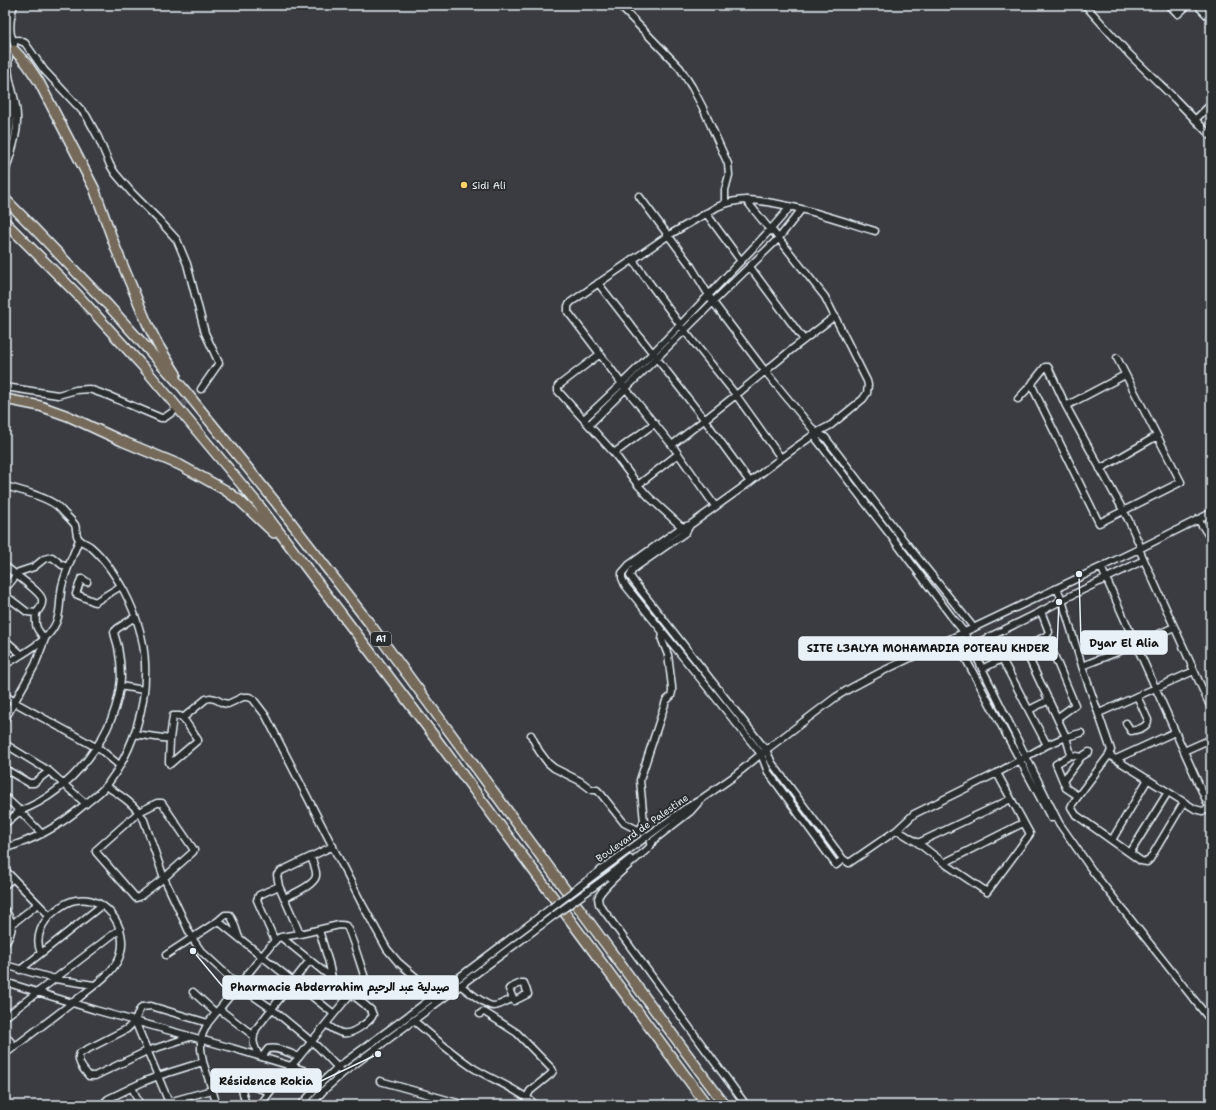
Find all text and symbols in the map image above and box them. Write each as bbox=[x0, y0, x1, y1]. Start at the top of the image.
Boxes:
place label: Sidi Ali bbox=[472, 179, 506, 192]
marker: Sidi Ali bbox=[459, 180, 469, 190]
callout: Dyar El Alia bbox=[1081, 631, 1167, 654]
road number: A1 bbox=[371, 632, 391, 646]
text: Dyar El Alia bbox=[1089, 636, 1159, 651]
callout: SITE L3ALYA MOHAMADIA POTEAU KHDER bbox=[799, 637, 1057, 660]
text: SITE L3ALYA MOHAMADIA POTEAU KHDER bbox=[807, 641, 1049, 656]
street label: Boulevard de Palestine bbox=[593, 791, 691, 865]
callout: Pharmacie Abderrahim صيدلية عبد الرحيم bbox=[223, 976, 458, 999]
text: Pharmacie Abderrahim صيدلية عبد الرحيم bbox=[230, 980, 450, 996]
callout: Résidence Rokia bbox=[211, 1069, 321, 1092]
text: Résidence Rokia bbox=[219, 1074, 313, 1089]

